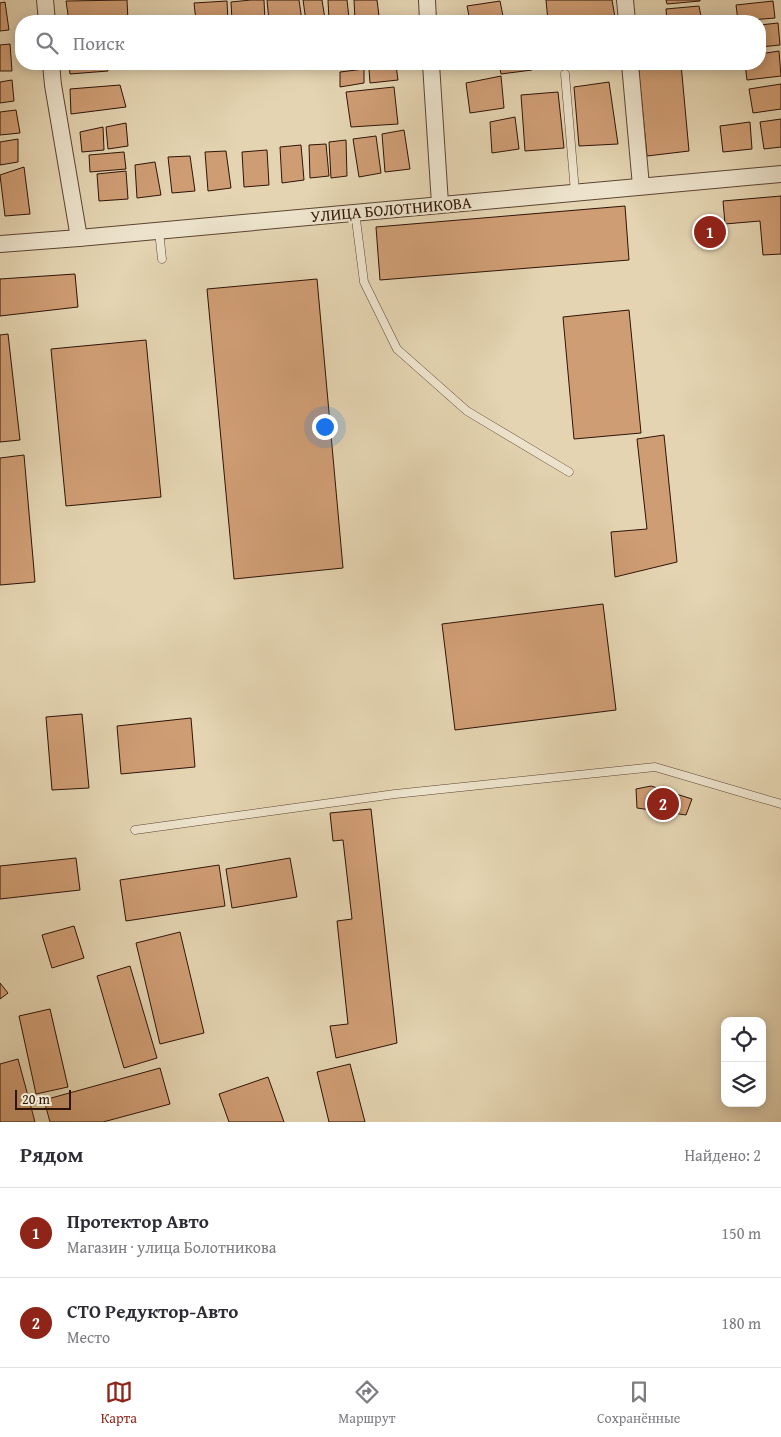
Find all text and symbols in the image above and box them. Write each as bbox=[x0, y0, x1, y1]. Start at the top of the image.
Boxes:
search box bbox=[15, 15, 766, 70]
icon: search bbox=[33, 29, 61, 57]
text: Поиск bbox=[73, 29, 125, 57]
street label: УЛИЦА БОЛОТНИКОВА bbox=[309, 190, 473, 228]
pin: 1 bbox=[694, 213, 726, 251]
your location bbox=[312, 414, 338, 440]
pin: 2 bbox=[647, 785, 679, 823]
map controls bbox=[721, 1017, 766, 1107]
button: locate bbox=[721, 1017, 766, 1062]
button: layers bbox=[721, 1062, 766, 1107]
scale bar bbox=[15, 1087, 71, 1110]
text: 20 m bbox=[22, 1089, 50, 1109]
text: Рядом bbox=[20, 1139, 83, 1170]
text: Найдено: 2 bbox=[684, 1143, 761, 1167]
text: Протектор Авто bbox=[67, 1207, 209, 1235]
text: 1 bbox=[32, 1221, 40, 1245]
text: 150 m bbox=[721, 1221, 761, 1245]
text: Магазин · улица Болотникова bbox=[67, 1235, 276, 1259]
text: СТО Редуктор-Авто bbox=[67, 1297, 238, 1325]
text: 2 bbox=[32, 1311, 40, 1335]
text: 180 m bbox=[721, 1311, 761, 1335]
text: Место bbox=[67, 1325, 110, 1349]
tab: Карта bbox=[101, 1378, 137, 1428]
tab: Маршрут bbox=[338, 1378, 396, 1428]
tab: Сохранённые bbox=[597, 1378, 680, 1428]

